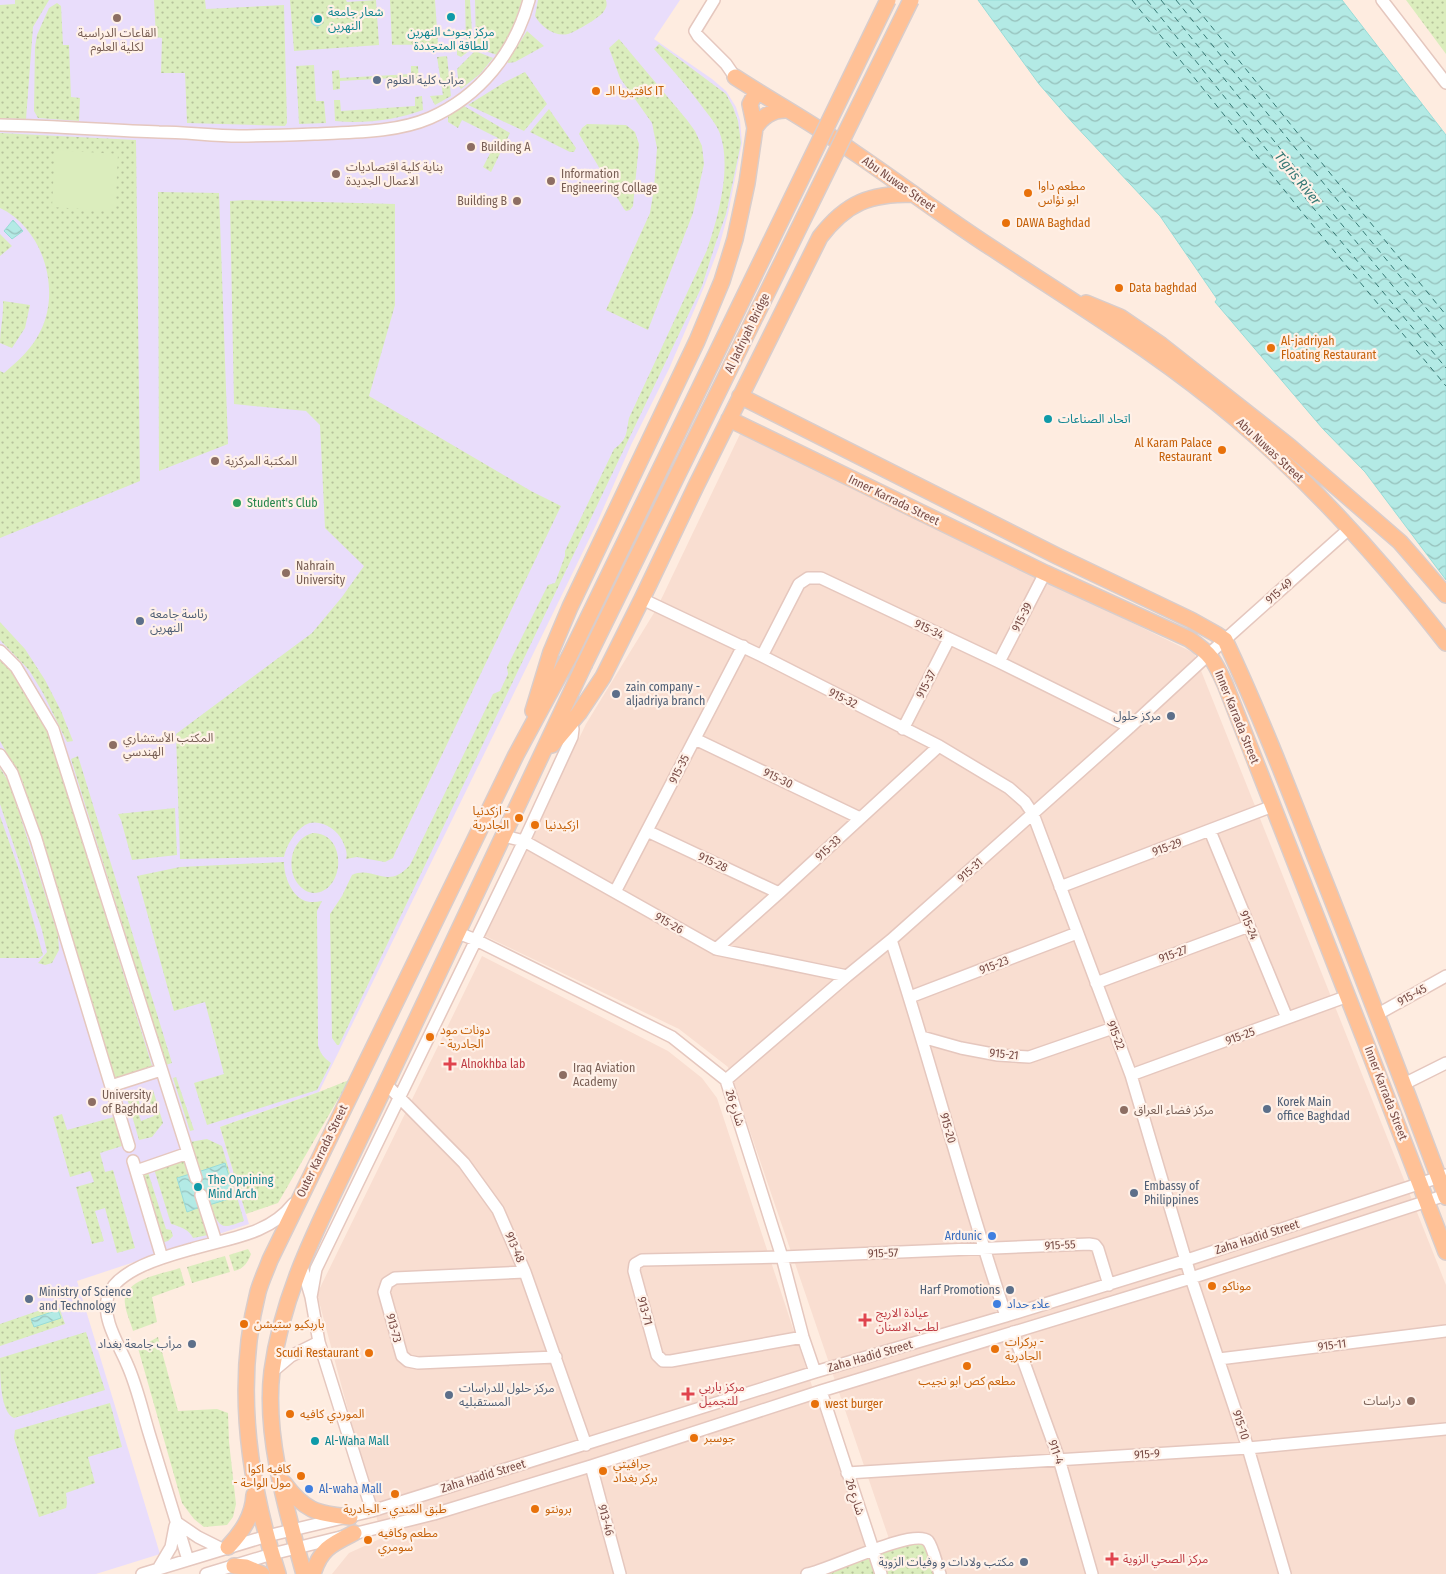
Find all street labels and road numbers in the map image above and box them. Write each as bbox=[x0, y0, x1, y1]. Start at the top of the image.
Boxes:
street label: Abu Nuwas Street bbox=[860, 154, 938, 215]
street label: Al Jadriyah Bridge bbox=[722, 291, 772, 375]
street label: Abu Nuwas Street bbox=[1234, 415, 1306, 485]
street label: Inner Karrada Street bbox=[846, 472, 942, 528]
street label: 915-49 bbox=[1263, 575, 1296, 607]
street label: 915-39 bbox=[1009, 600, 1035, 634]
street label: 915-34 bbox=[912, 616, 946, 642]
street label: 915-37 bbox=[913, 667, 939, 700]
street label: Inner Karrada Street bbox=[1212, 668, 1262, 766]
street label: 915-32 bbox=[826, 685, 860, 711]
street label: 915-35 bbox=[666, 752, 692, 786]
street label: 915-30 bbox=[761, 765, 795, 791]
street label: 915-33 bbox=[812, 833, 844, 863]
street label: 915-29 bbox=[1150, 835, 1184, 859]
street label: 915-28 bbox=[696, 849, 730, 875]
street label: 915-31 bbox=[954, 855, 986, 885]
street label: 915-24 bbox=[1237, 908, 1261, 942]
street label: 915-26 bbox=[652, 909, 686, 937]
street label: 915-27 bbox=[1157, 942, 1189, 966]
street label: 915-23 bbox=[977, 953, 1011, 977]
street label: 915-45 bbox=[1395, 981, 1430, 1009]
street label: 915-22 bbox=[1104, 1018, 1128, 1052]
street label: 915-25 bbox=[1223, 1024, 1257, 1048]
street label: Inner Karrada Street bbox=[1362, 1044, 1410, 1142]
street label: 915-21 bbox=[989, 1046, 1019, 1062]
street label: شارع 26 bbox=[721, 1088, 747, 1129]
street label: Outer Karrada Street bbox=[294, 1102, 350, 1200]
street label: 915-20 bbox=[937, 1111, 959, 1145]
street label: Zaha Hadid Street bbox=[1213, 1217, 1301, 1257]
street label: 913-48 bbox=[502, 1230, 528, 1264]
street label: 915-55 bbox=[1044, 1237, 1076, 1253]
street label: 915-57 bbox=[868, 1245, 898, 1261]
street label: 913-71 bbox=[635, 1295, 655, 1327]
street label: 913-73 bbox=[383, 1312, 405, 1344]
street label: 915-11 bbox=[1317, 1336, 1347, 1354]
street label: Zaha Hadid Street bbox=[826, 1337, 914, 1375]
street label: 915-10 bbox=[1230, 1408, 1252, 1442]
street label: 911-4 bbox=[1045, 1438, 1067, 1466]
street label: 915-9 bbox=[1134, 1446, 1160, 1462]
street label: Zaha Hadid Street bbox=[439, 1456, 527, 1496]
street label: شارع 26 bbox=[841, 1477, 867, 1518]
street label: 913-46 bbox=[595, 1503, 617, 1537]

